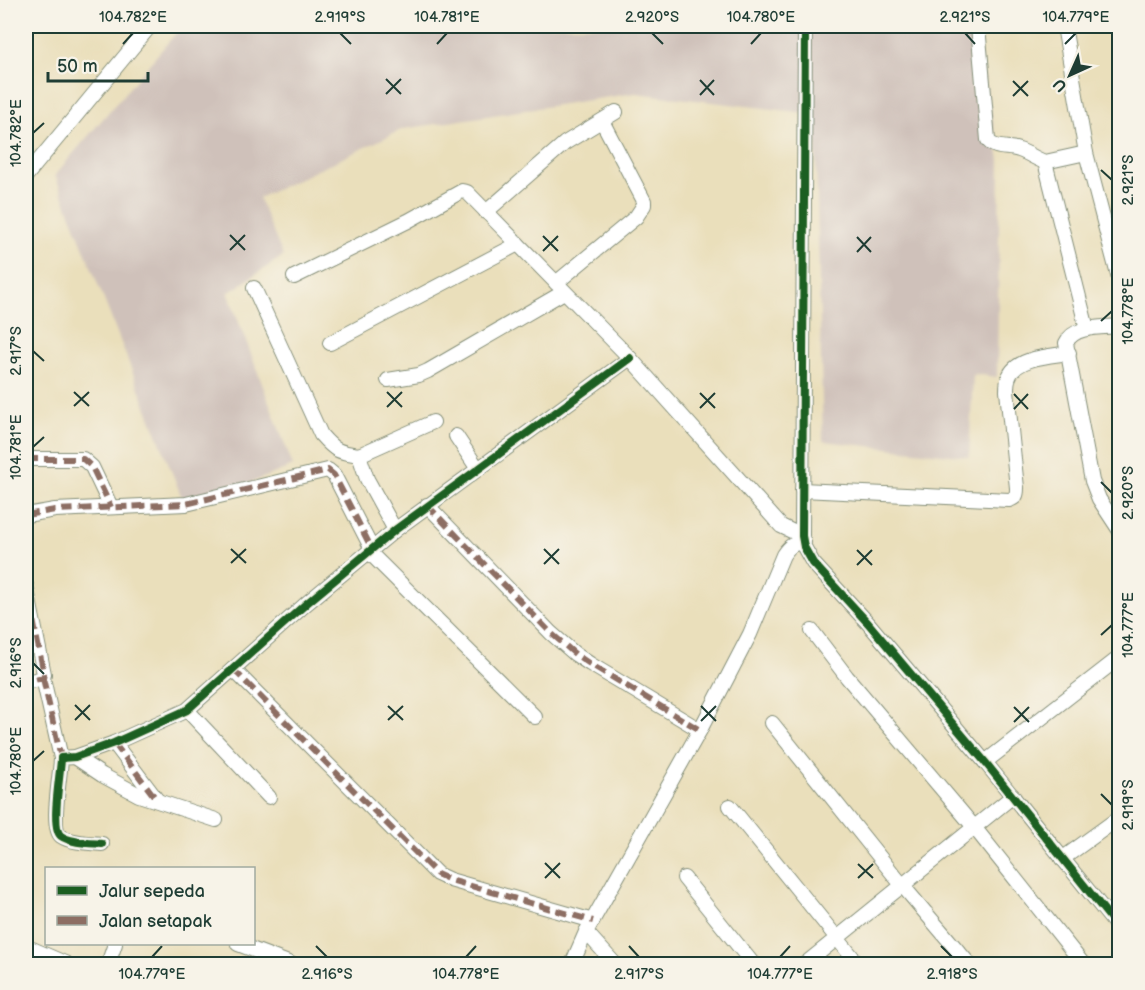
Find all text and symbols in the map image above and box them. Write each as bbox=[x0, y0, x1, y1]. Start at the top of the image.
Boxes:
text: 104.782°E bbox=[99, 8, 167, 27]
text: 2.919°S bbox=[315, 8, 365, 27]
text: 104.781°E bbox=[414, 8, 480, 27]
text: 2.920°S bbox=[625, 8, 679, 27]
text: 104.780°E bbox=[727, 8, 795, 27]
text: 2.921°S bbox=[940, 8, 990, 27]
text: 104.779°E bbox=[1043, 8, 1110, 27]
scale bar bbox=[48, 45, 148, 83]
north arrow bbox=[1040, 45, 1100, 105]
text: 50 m bbox=[57, 56, 98, 77]
text: U bbox=[1050, 74, 1071, 95]
text: 104.782°E bbox=[7, 99, 26, 167]
text: 2.921°S bbox=[1119, 155, 1138, 205]
text: 104.778°E bbox=[1119, 277, 1138, 344]
text: 2.917°S bbox=[7, 326, 26, 376]
text: 104.781°E bbox=[7, 414, 26, 480]
text: 2.920°S bbox=[1119, 466, 1138, 520]
text: 104.777°E bbox=[1119, 592, 1138, 658]
text: 2.916°S bbox=[7, 637, 26, 689]
text: 104.780°E bbox=[7, 727, 26, 795]
text: 2.919°S bbox=[1119, 780, 1138, 830]
legend bbox=[45, 867, 255, 945]
text: Jalur sepeda bbox=[99, 881, 205, 902]
text: Jalan setapak bbox=[99, 911, 212, 932]
text: 104.779°E bbox=[119, 965, 186, 984]
text: 2.916°S bbox=[301, 965, 353, 984]
text: 104.778°E bbox=[433, 965, 500, 984]
text: 2.917°S bbox=[614, 965, 664, 984]
text: 104.777°E bbox=[747, 965, 813, 984]
text: 2.918°S bbox=[927, 965, 978, 984]

